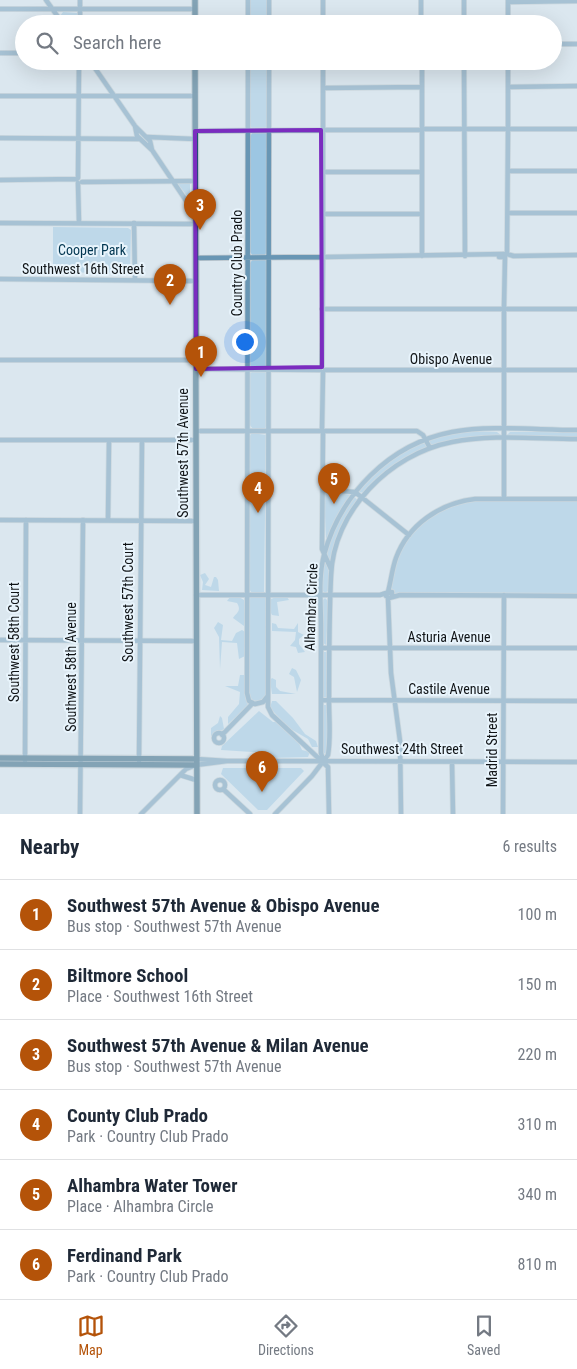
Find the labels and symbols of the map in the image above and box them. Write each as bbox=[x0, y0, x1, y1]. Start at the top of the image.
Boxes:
pin: 3 bbox=[184, 189, 216, 230]
street label: Country Club Prado bbox=[229, 210, 245, 316]
park label: Cooper Park bbox=[58, 242, 127, 258]
street label: Southwest 16th Street bbox=[22, 261, 144, 277]
pin: 2 bbox=[154, 264, 186, 305]
your location bbox=[232, 329, 258, 355]
pin: 1 bbox=[185, 336, 217, 377]
street label: Obispo Avenue bbox=[410, 351, 493, 367]
street label: Southwest 57th Avenue bbox=[175, 388, 191, 518]
pin: 5 bbox=[318, 463, 350, 504]
pin: 4 bbox=[242, 472, 274, 513]
street label: Southwest 57th Court bbox=[120, 542, 136, 662]
street label: Alhambra Circle bbox=[301, 562, 321, 651]
street label: Southwest 58th Court bbox=[6, 582, 22, 702]
street label: Southwest 58th Avenue bbox=[63, 602, 79, 732]
street label: Asturia Avenue bbox=[407, 629, 491, 645]
street label: Castile Avenue bbox=[408, 681, 490, 697]
street label: Madrid Street bbox=[484, 713, 500, 787]
street label: Southwest 24th Street bbox=[341, 741, 463, 757]
pin: 6 bbox=[246, 751, 278, 792]

